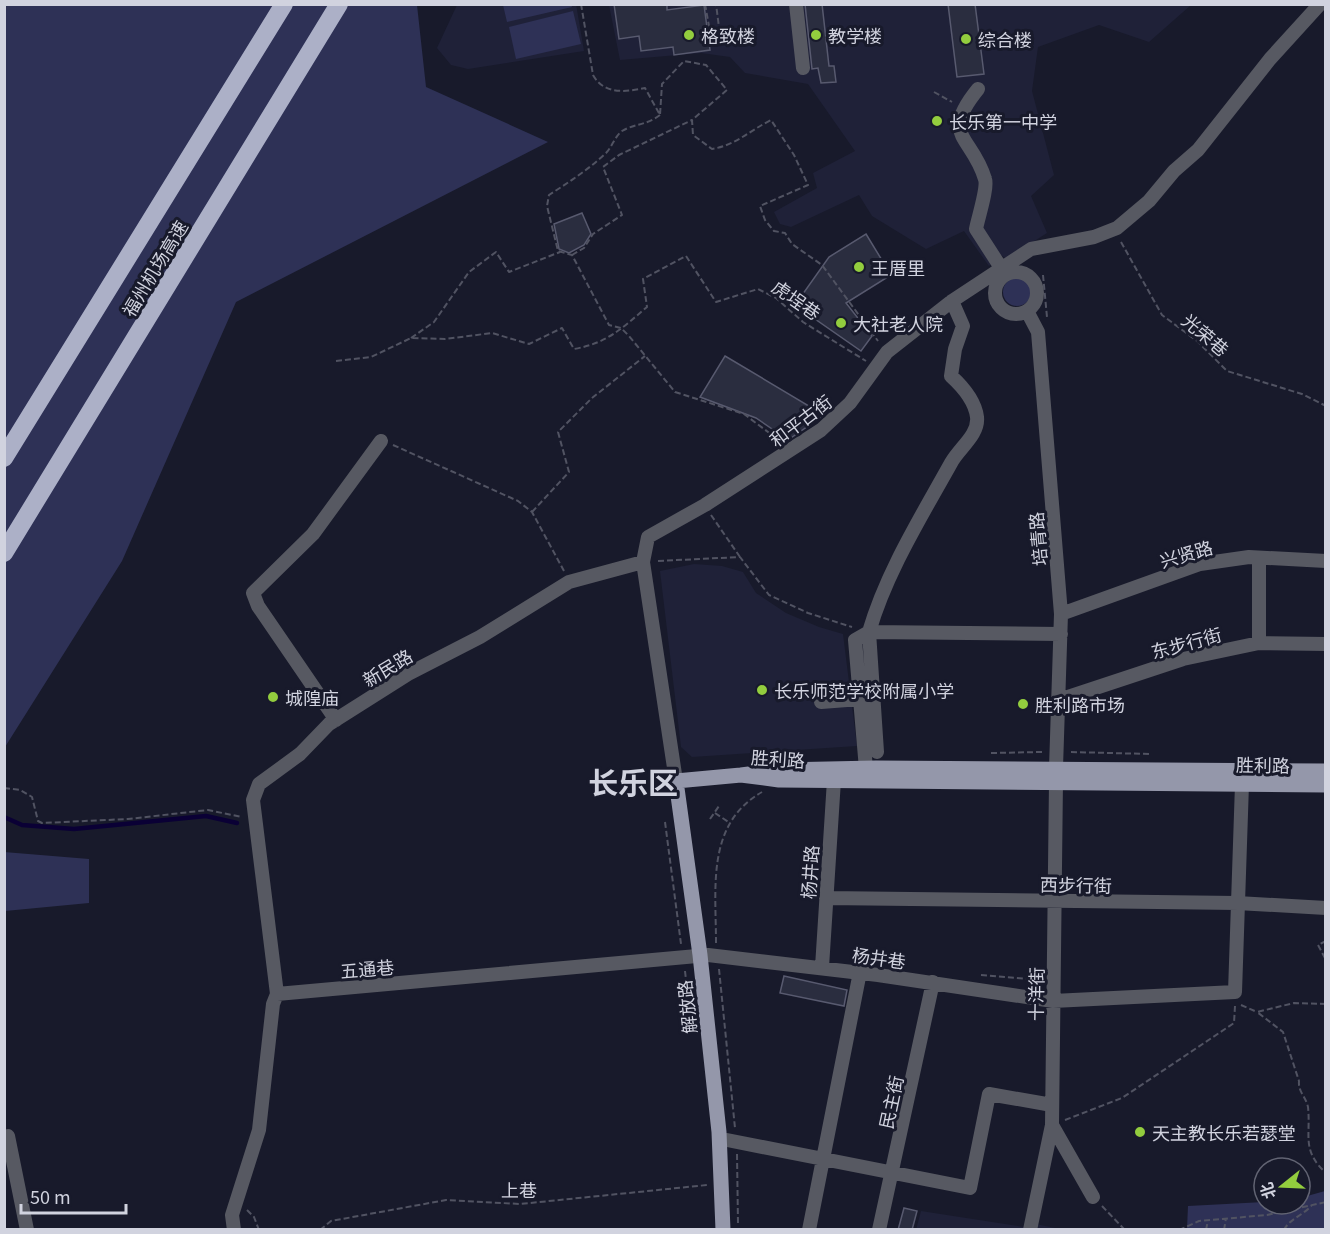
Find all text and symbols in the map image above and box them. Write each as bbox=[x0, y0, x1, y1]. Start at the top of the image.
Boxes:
place label: 格致楼 bbox=[701, 22, 755, 48]
place label: 教学楼 bbox=[828, 22, 882, 48]
place label: 综合楼 bbox=[978, 26, 1032, 52]
marker: 格致楼 bbox=[682, 28, 696, 42]
marker: 教学楼 bbox=[809, 28, 823, 42]
marker: 综合楼 bbox=[959, 32, 973, 46]
place label: 长乐第一中学 bbox=[949, 108, 1057, 134]
marker: 长乐第一中学 bbox=[930, 114, 944, 128]
street label: 福州机场高速 bbox=[115, 215, 193, 321]
place label: 王厝里 bbox=[871, 254, 925, 280]
marker: 王厝里 bbox=[852, 260, 866, 274]
street label: 虎埕巷 bbox=[767, 273, 827, 325]
street label: 光荣巷 bbox=[1177, 307, 1235, 361]
place label: 大社老人院 bbox=[853, 310, 943, 336]
marker: 大社老人院 bbox=[834, 316, 848, 330]
street label: 和平古街 bbox=[763, 388, 837, 452]
street label: 培青路 bbox=[1022, 511, 1052, 567]
street label: 兴贤路 bbox=[1156, 533, 1216, 573]
street label: 东步行街 bbox=[1148, 620, 1224, 664]
street label: 新民路 bbox=[357, 642, 417, 692]
place label: 长乐师范学校附属小学 bbox=[774, 677, 954, 703]
marker: 长乐师范学校附属小学 bbox=[755, 683, 769, 697]
place label: 城隍庙 bbox=[285, 684, 339, 710]
marker: 城隍庙 bbox=[266, 690, 280, 704]
place label: 胜利路市场 bbox=[1035, 691, 1125, 717]
marker: 胜利路市场 bbox=[1016, 697, 1030, 711]
street label: 胜利路 bbox=[750, 743, 806, 773]
street label: 胜利路 bbox=[1236, 751, 1290, 777]
district label: 长乐区 bbox=[588, 759, 678, 803]
street label: 杨井路 bbox=[794, 844, 824, 900]
street label: 西步行街 bbox=[1040, 870, 1112, 898]
street label: 杨井巷 bbox=[850, 940, 908, 974]
street label: 五通巷 bbox=[339, 953, 395, 983]
street label: 十洋街 bbox=[1022, 967, 1048, 1021]
street label: 解放路 bbox=[670, 979, 702, 1035]
street label: 民主街 bbox=[872, 1073, 908, 1131]
place label: 天主教长乐若瑟堂 bbox=[1152, 1119, 1296, 1145]
marker: 天主教长乐若瑟堂 bbox=[1133, 1125, 1147, 1139]
north arrow bbox=[1252, 1156, 1312, 1216]
street label: 上巷 bbox=[501, 1176, 537, 1202]
scale bar bbox=[21, 1177, 126, 1215]
text: 北 bbox=[1253, 1180, 1281, 1202]
text: 50 m bbox=[30, 1183, 71, 1209]

